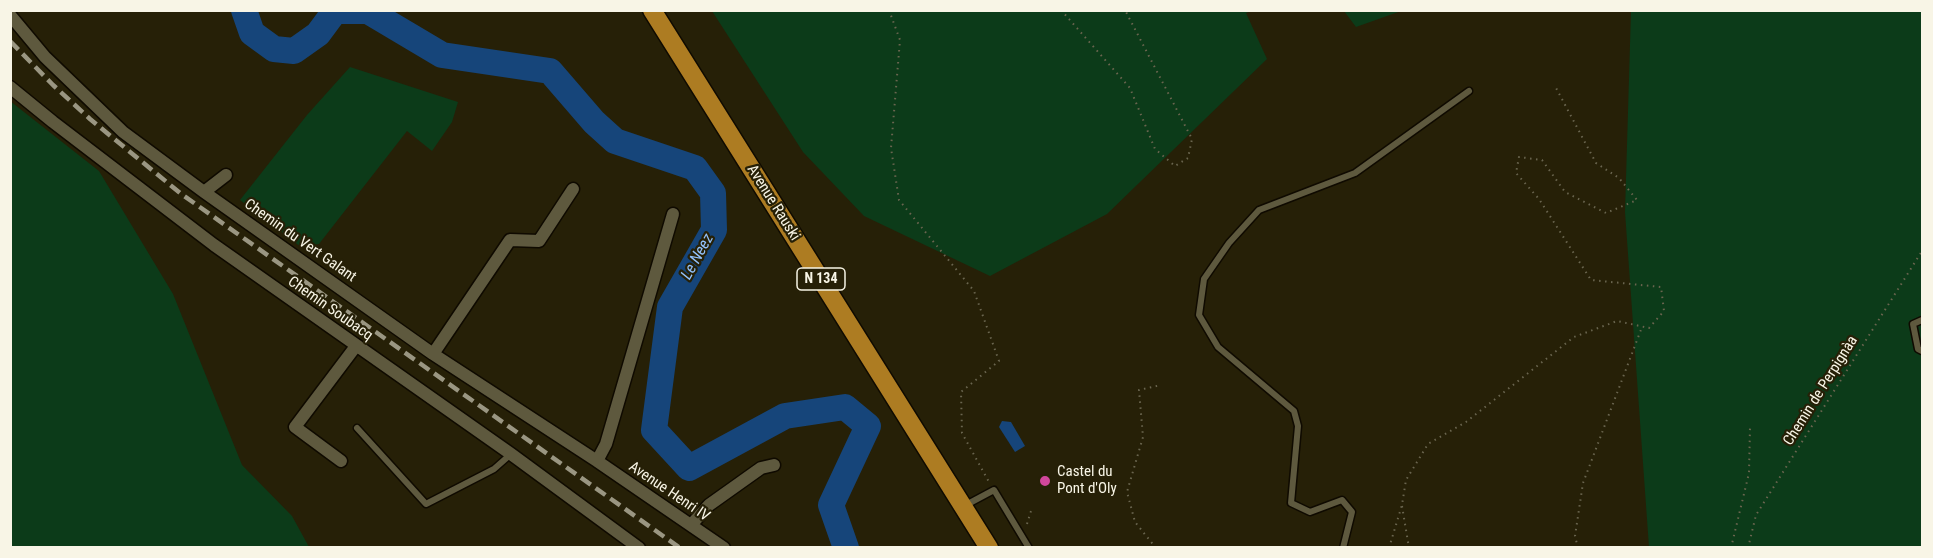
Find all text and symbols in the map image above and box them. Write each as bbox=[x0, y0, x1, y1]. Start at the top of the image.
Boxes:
street label: Avenue Rauski bbox=[743, 162, 803, 244]
street label: Chemin du Vert Galant bbox=[240, 196, 360, 286]
water label: Le Neez bbox=[678, 231, 718, 283]
road number: N 134 bbox=[797, 268, 845, 290]
street label: Chemin Soubacq bbox=[284, 273, 376, 345]
street label: Chemin de Perpignàa bbox=[1780, 333, 1862, 449]
street label: Avenue Henri IV bbox=[625, 458, 713, 526]
place label: Castel du Pont d'Oly bbox=[1057, 463, 1117, 498]
marker: Castel du Pont d'Oly bbox=[1038, 474, 1052, 488]

